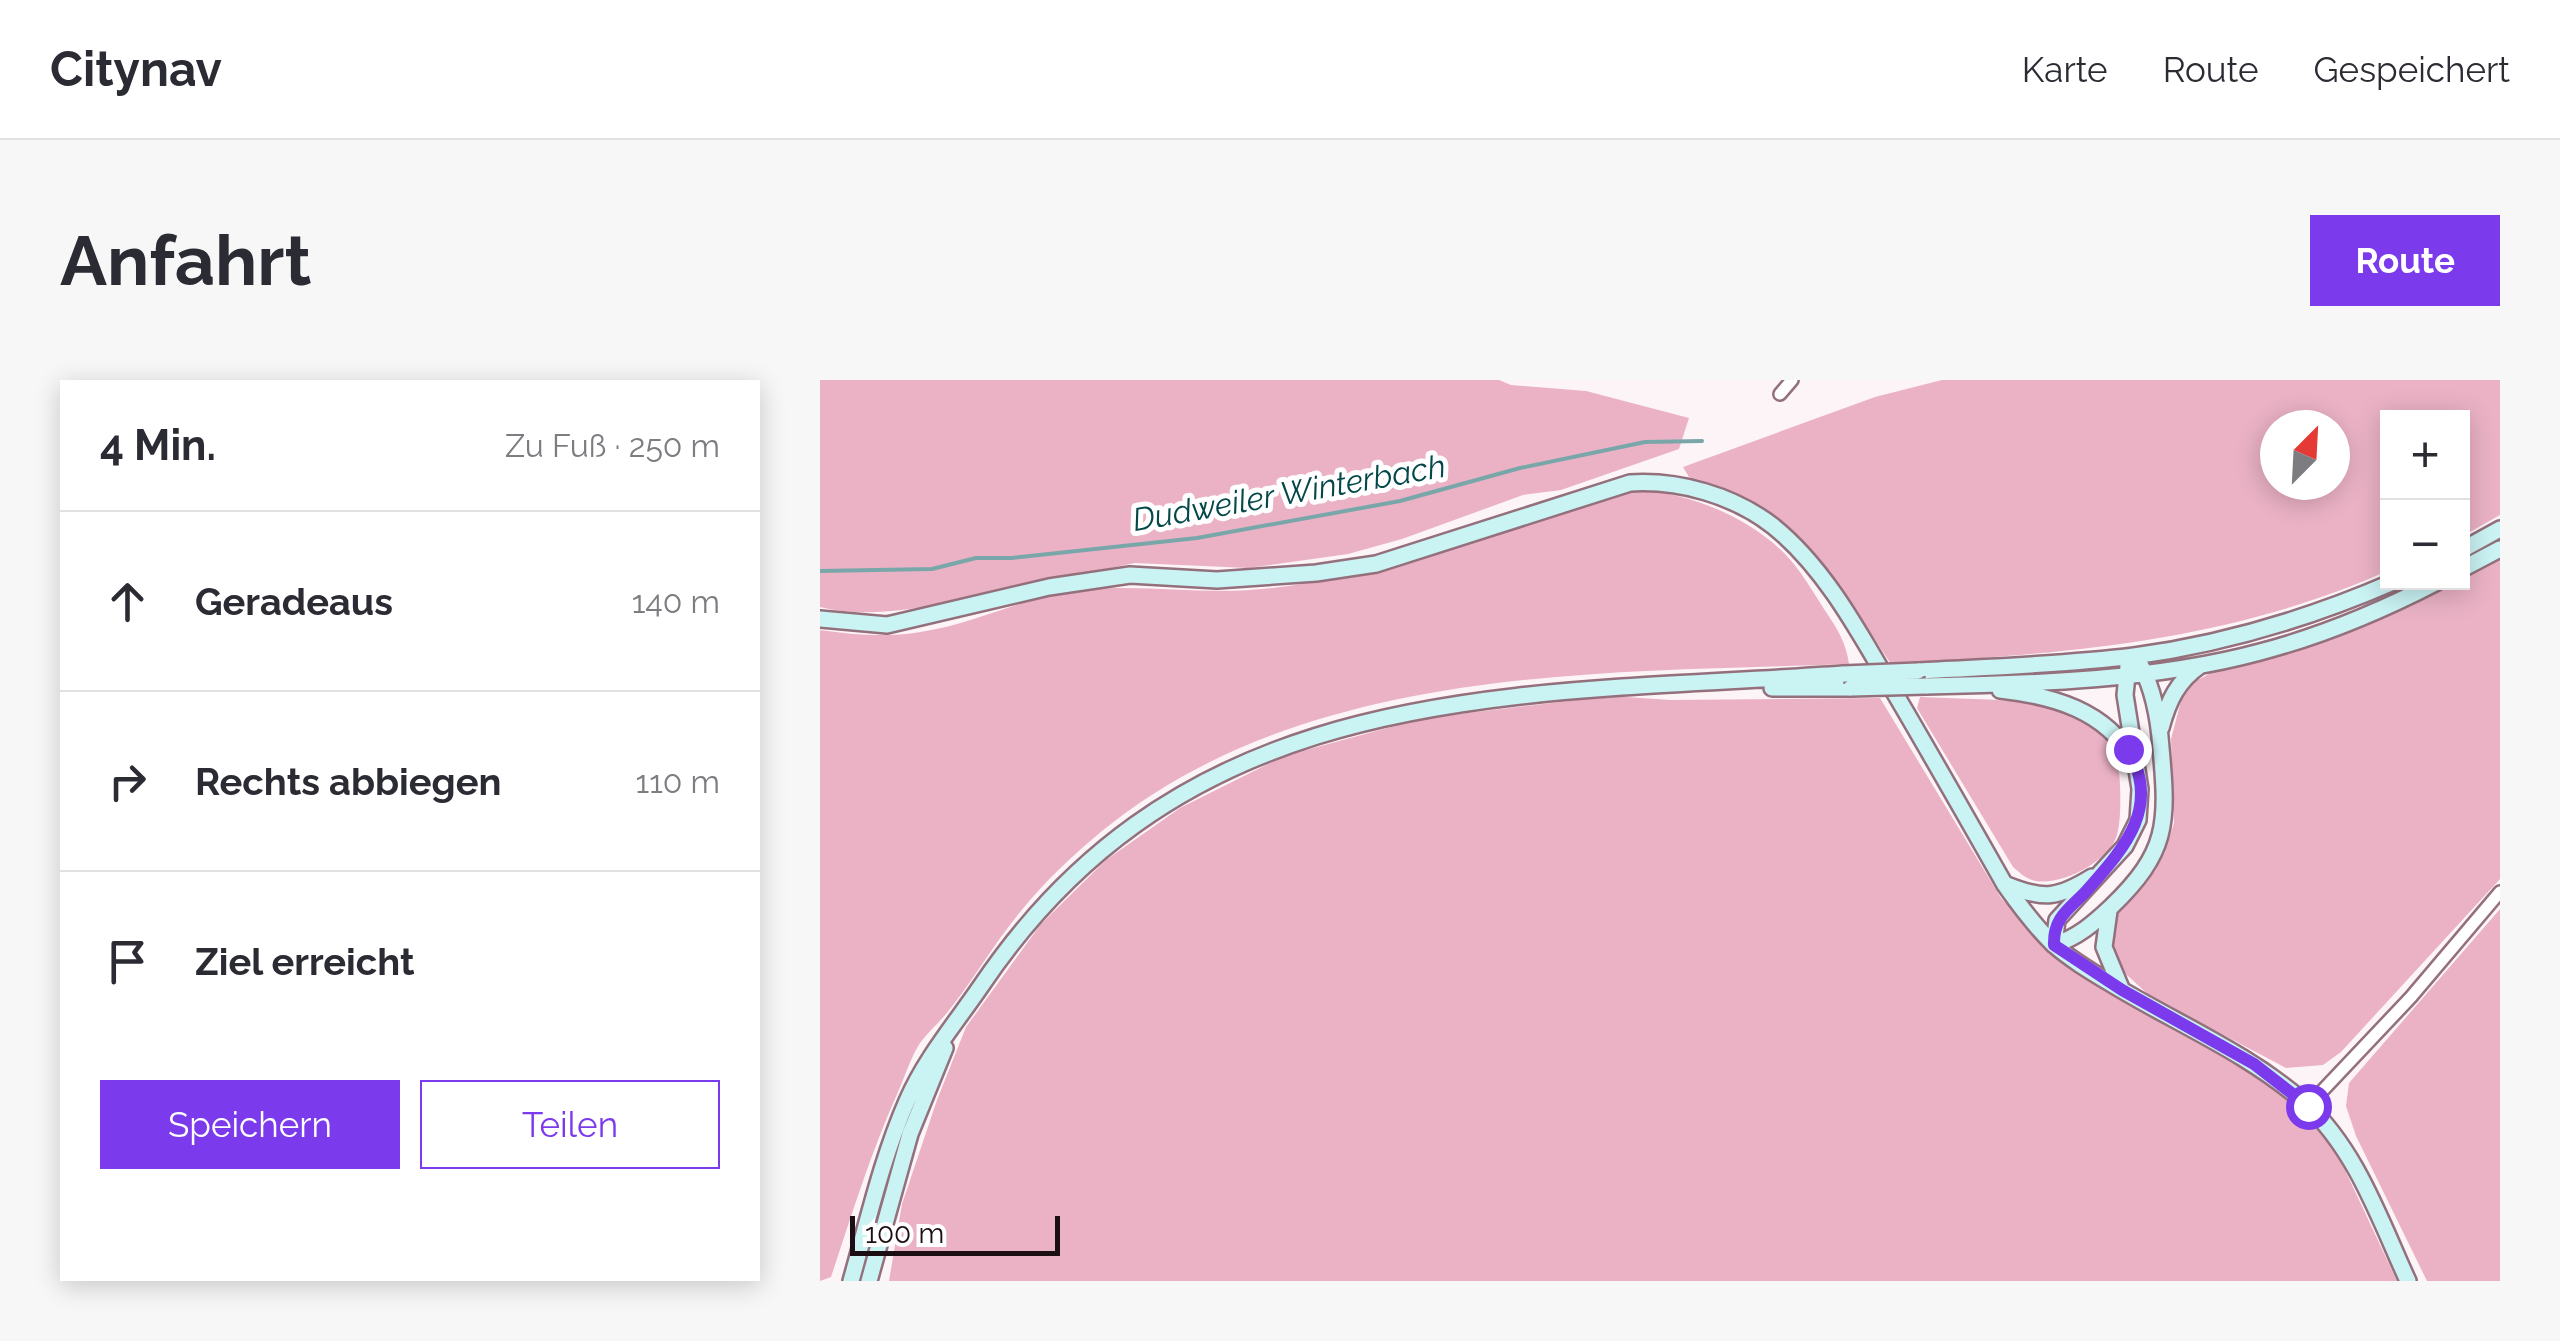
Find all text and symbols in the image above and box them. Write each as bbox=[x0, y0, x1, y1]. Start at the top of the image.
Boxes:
text: Citynav bbox=[50, 41, 222, 97]
text: Karte bbox=[2022, 49, 2108, 90]
text: Route bbox=[2163, 49, 2259, 90]
text: Gespeichert bbox=[2314, 49, 2510, 90]
button: Route bbox=[2310, 215, 2500, 306]
text: Anfahrt bbox=[60, 219, 311, 301]
north arrow bbox=[2260, 410, 2350, 500]
map controls bbox=[2380, 410, 2470, 590]
button: + bbox=[2380, 410, 2470, 500]
text: 4 Min. bbox=[100, 421, 216, 470]
text: Zu Fuß · 250 m bbox=[505, 427, 720, 464]
water label: Dudweiler Winterbach bbox=[1130, 447, 1448, 538]
button: − bbox=[2380, 500, 2470, 590]
icon: ahead bbox=[100, 574, 155, 629]
text: Geradeaus bbox=[195, 579, 393, 624]
text: 140 m bbox=[632, 583, 720, 620]
route end bbox=[2106, 727, 2152, 773]
icon: right bbox=[100, 754, 155, 809]
text: Rechts abbiegen bbox=[195, 759, 501, 804]
text: 110 m bbox=[635, 763, 720, 800]
icon: arrive bbox=[100, 934, 155, 989]
text: Ziel erreicht bbox=[195, 939, 415, 984]
button: Speichern bbox=[100, 1080, 400, 1169]
button: Teilen bbox=[420, 1080, 720, 1169]
route start bbox=[2286, 1084, 2332, 1130]
scale bar bbox=[850, 1211, 1060, 1256]
text: 100 m bbox=[865, 1217, 944, 1250]

